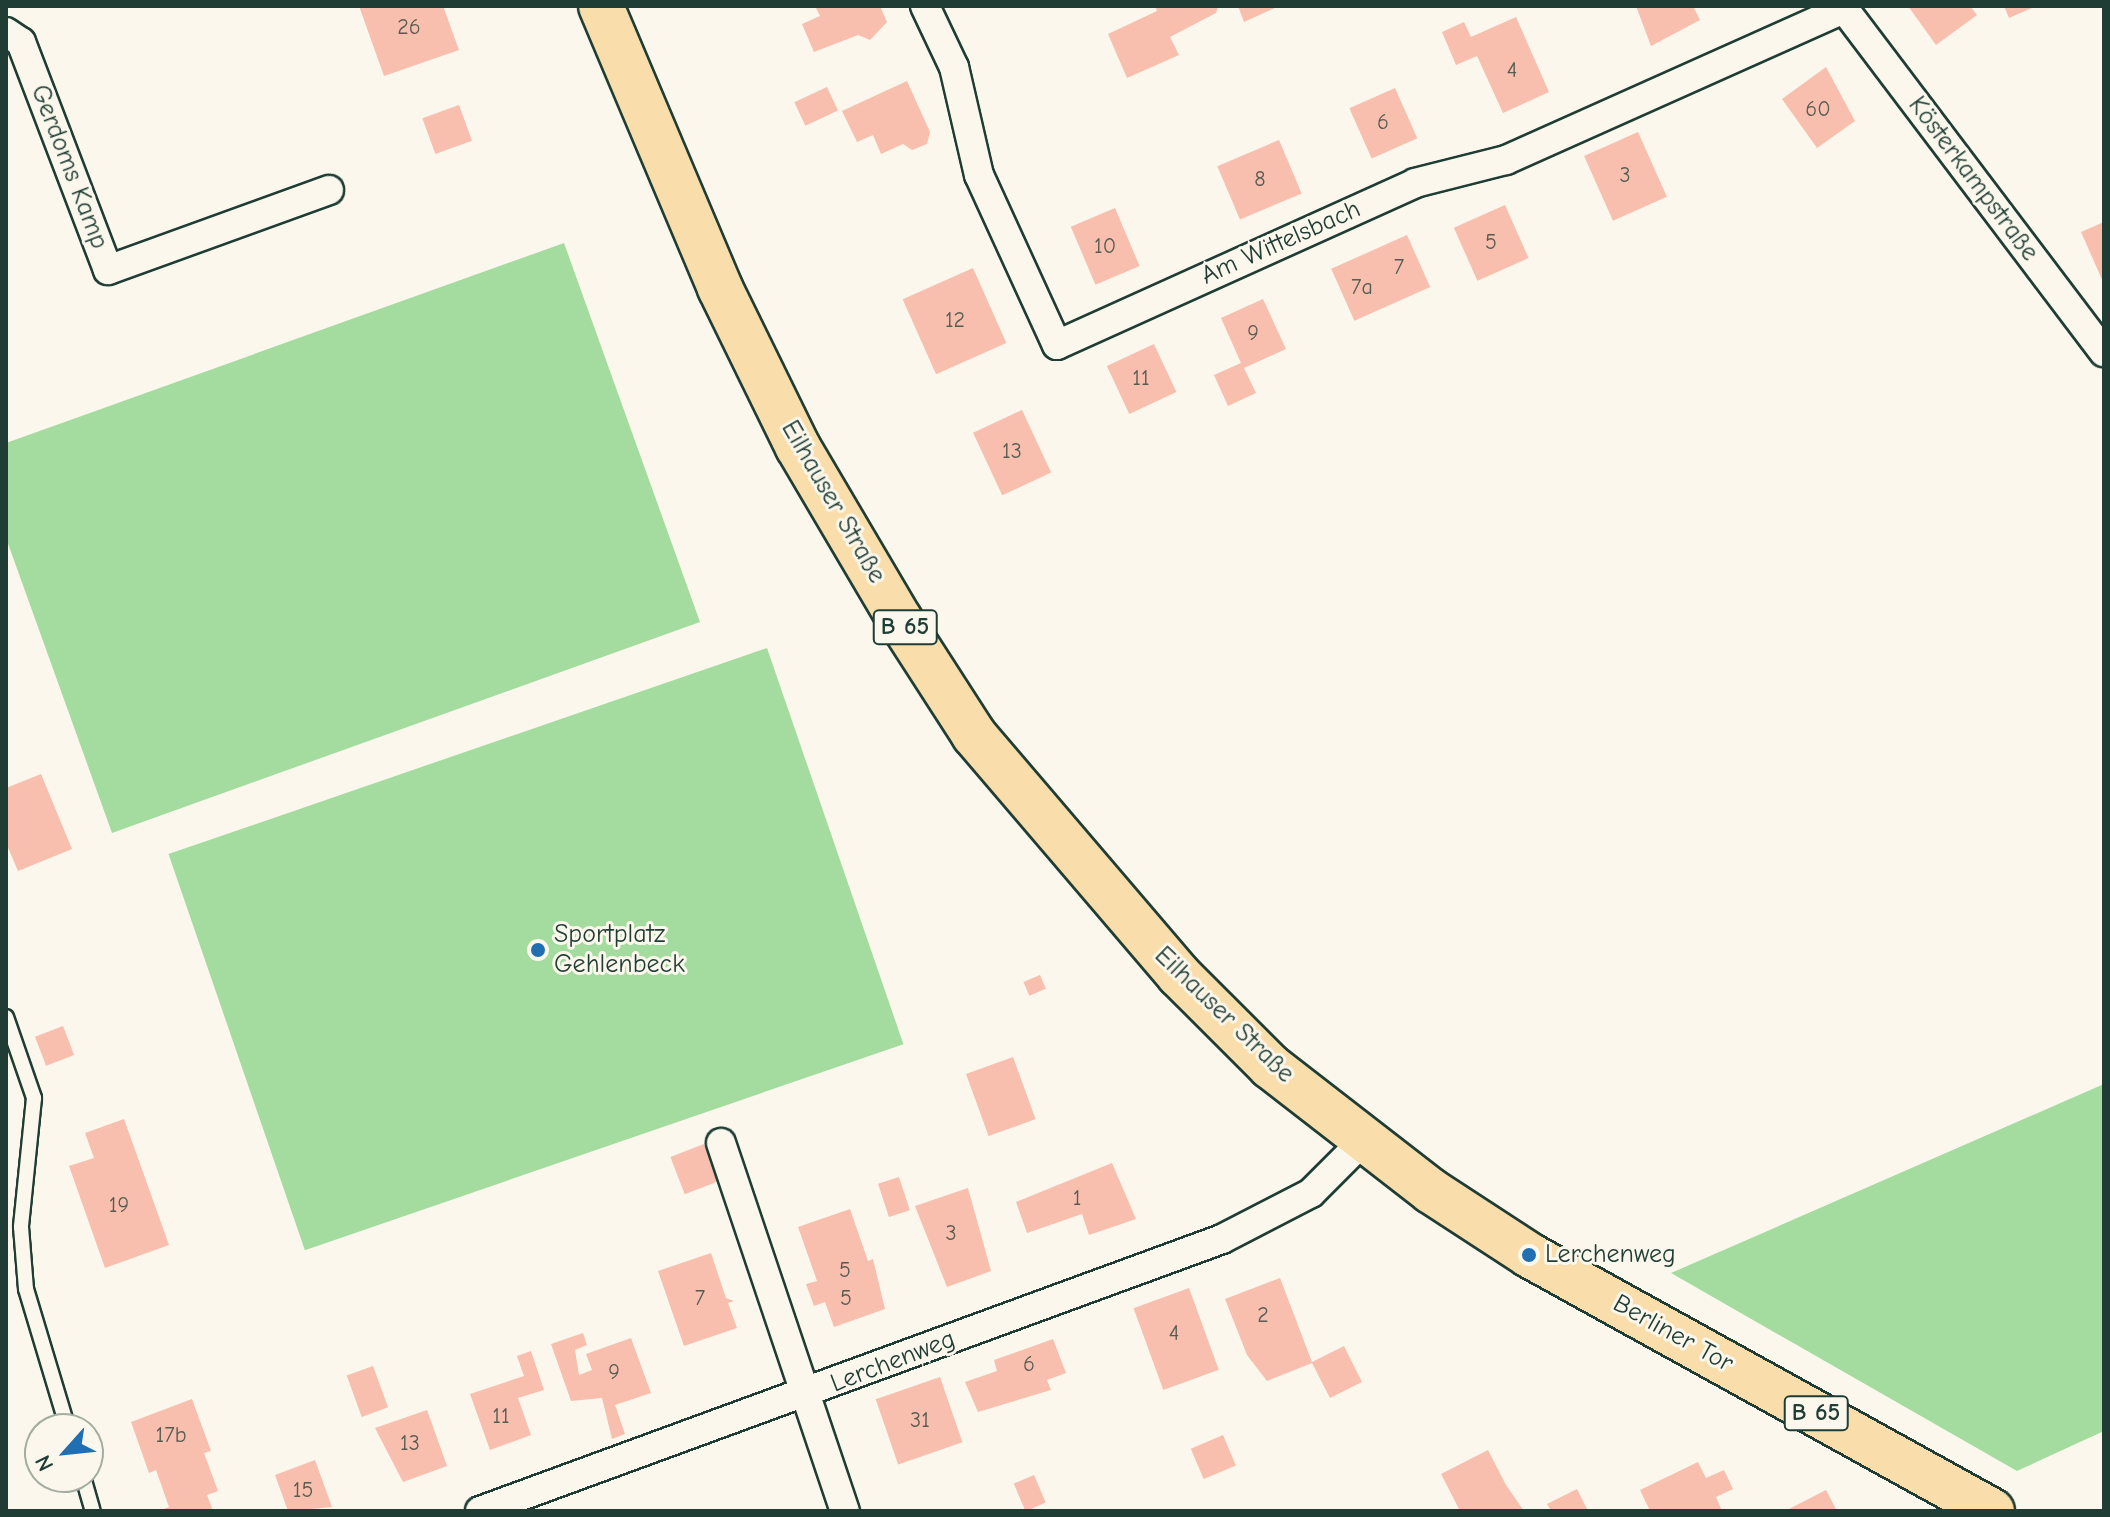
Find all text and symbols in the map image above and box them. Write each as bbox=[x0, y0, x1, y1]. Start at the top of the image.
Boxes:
house number: 26 bbox=[397, 15, 421, 41]
house number: 4 bbox=[1507, 58, 1517, 84]
street label: Gerdoms Kamp bbox=[23, 81, 115, 253]
street label: Kösterkampstraße bbox=[1901, 91, 2045, 267]
house number: 60 bbox=[1805, 97, 1831, 123]
house number: 6 bbox=[1377, 110, 1389, 136]
house number: 3 bbox=[1619, 163, 1631, 189]
house number: 8 bbox=[1254, 167, 1266, 193]
street label: Am Wittelsbach bbox=[1196, 194, 1366, 292]
house number: 5 bbox=[1485, 230, 1497, 256]
house number: 10 bbox=[1094, 234, 1116, 260]
house number: 7 bbox=[1394, 255, 1404, 281]
house number: 7a bbox=[1351, 275, 1373, 301]
house number: 12 bbox=[945, 308, 965, 334]
house number: 9 bbox=[1247, 321, 1259, 347]
house number: 11 bbox=[1132, 366, 1150, 392]
street label: Eilhauser Straße bbox=[774, 415, 892, 589]
house number: 13 bbox=[1002, 439, 1022, 465]
road number: B 65 bbox=[871, 607, 939, 647]
place label: Sportplatz Gehlenbeck bbox=[554, 919, 685, 980]
street label: Eilhauser Straße bbox=[1148, 940, 1300, 1090]
marker: Sportplatz Gehlenbeck bbox=[529, 941, 547, 959]
house number: 1 bbox=[1073, 1186, 1081, 1212]
house number: 19 bbox=[109, 1193, 129, 1219]
house number: 3 bbox=[945, 1221, 957, 1247]
place label: Lerchenweg bbox=[1545, 1239, 1676, 1271]
marker: Lerchenweg bbox=[1520, 1246, 1538, 1264]
house number: 5 bbox=[839, 1258, 851, 1284]
house number: 7 bbox=[695, 1286, 705, 1312]
house number: 5 bbox=[840, 1286, 852, 1312]
street label: Berliner Tor bbox=[1607, 1288, 1739, 1380]
house number: 2 bbox=[1257, 1303, 1269, 1329]
house number: 4 bbox=[1169, 1321, 1179, 1347]
street label: Lerchenweg bbox=[826, 1324, 960, 1400]
house number: 6 bbox=[1023, 1352, 1035, 1378]
house number: 9 bbox=[608, 1360, 620, 1386]
road number: B 65 bbox=[1782, 1393, 1850, 1433]
house number: 11 bbox=[492, 1404, 510, 1430]
house number: 31 bbox=[910, 1408, 930, 1434]
north arrow bbox=[24, 1413, 104, 1493]
house number: 17b bbox=[156, 1423, 186, 1449]
house number: 13 bbox=[400, 1431, 420, 1457]
text: N bbox=[30, 1451, 59, 1475]
house number: 15 bbox=[293, 1478, 313, 1504]

